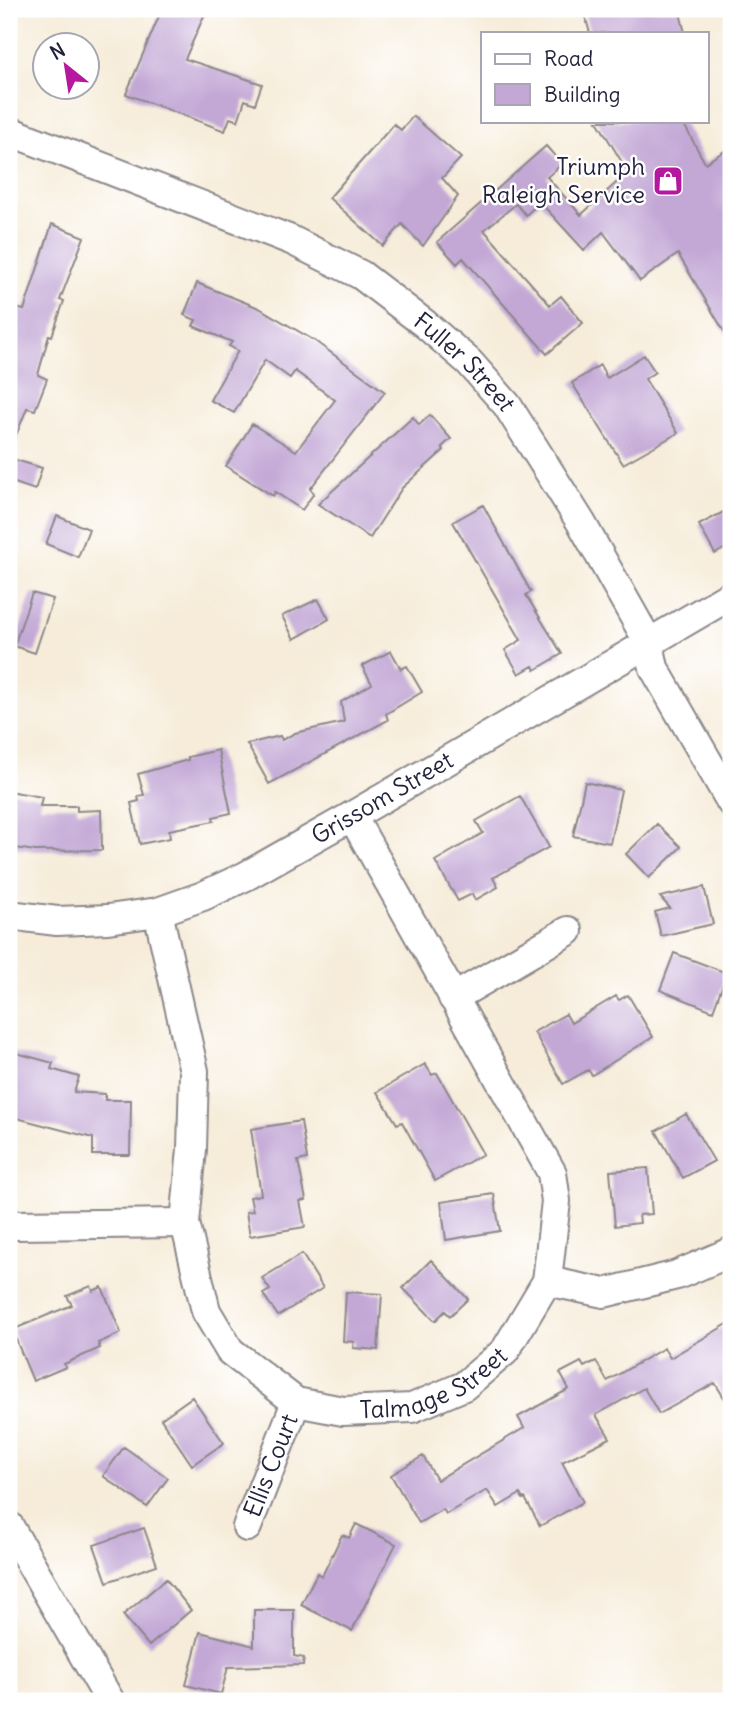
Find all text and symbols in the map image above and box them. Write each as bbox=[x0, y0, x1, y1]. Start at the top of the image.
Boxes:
north arrow bbox=[32, 32, 102, 102]
legend bbox=[481, 32, 708, 122]
text: N bbox=[46, 38, 69, 65]
text: Road bbox=[544, 45, 593, 72]
text: Building bbox=[544, 81, 620, 108]
place label: Triumph Raleigh Service bbox=[482, 151, 645, 209]
shop icon: Triumph Raleigh Service bbox=[651, 164, 685, 198]
street label: Fuller Street bbox=[408, 305, 523, 416]
street label: Grissom Street bbox=[306, 745, 458, 850]
street label: Talmage Street bbox=[359, 1340, 513, 1424]
street label: Ellis Court bbox=[236, 1409, 304, 1521]

